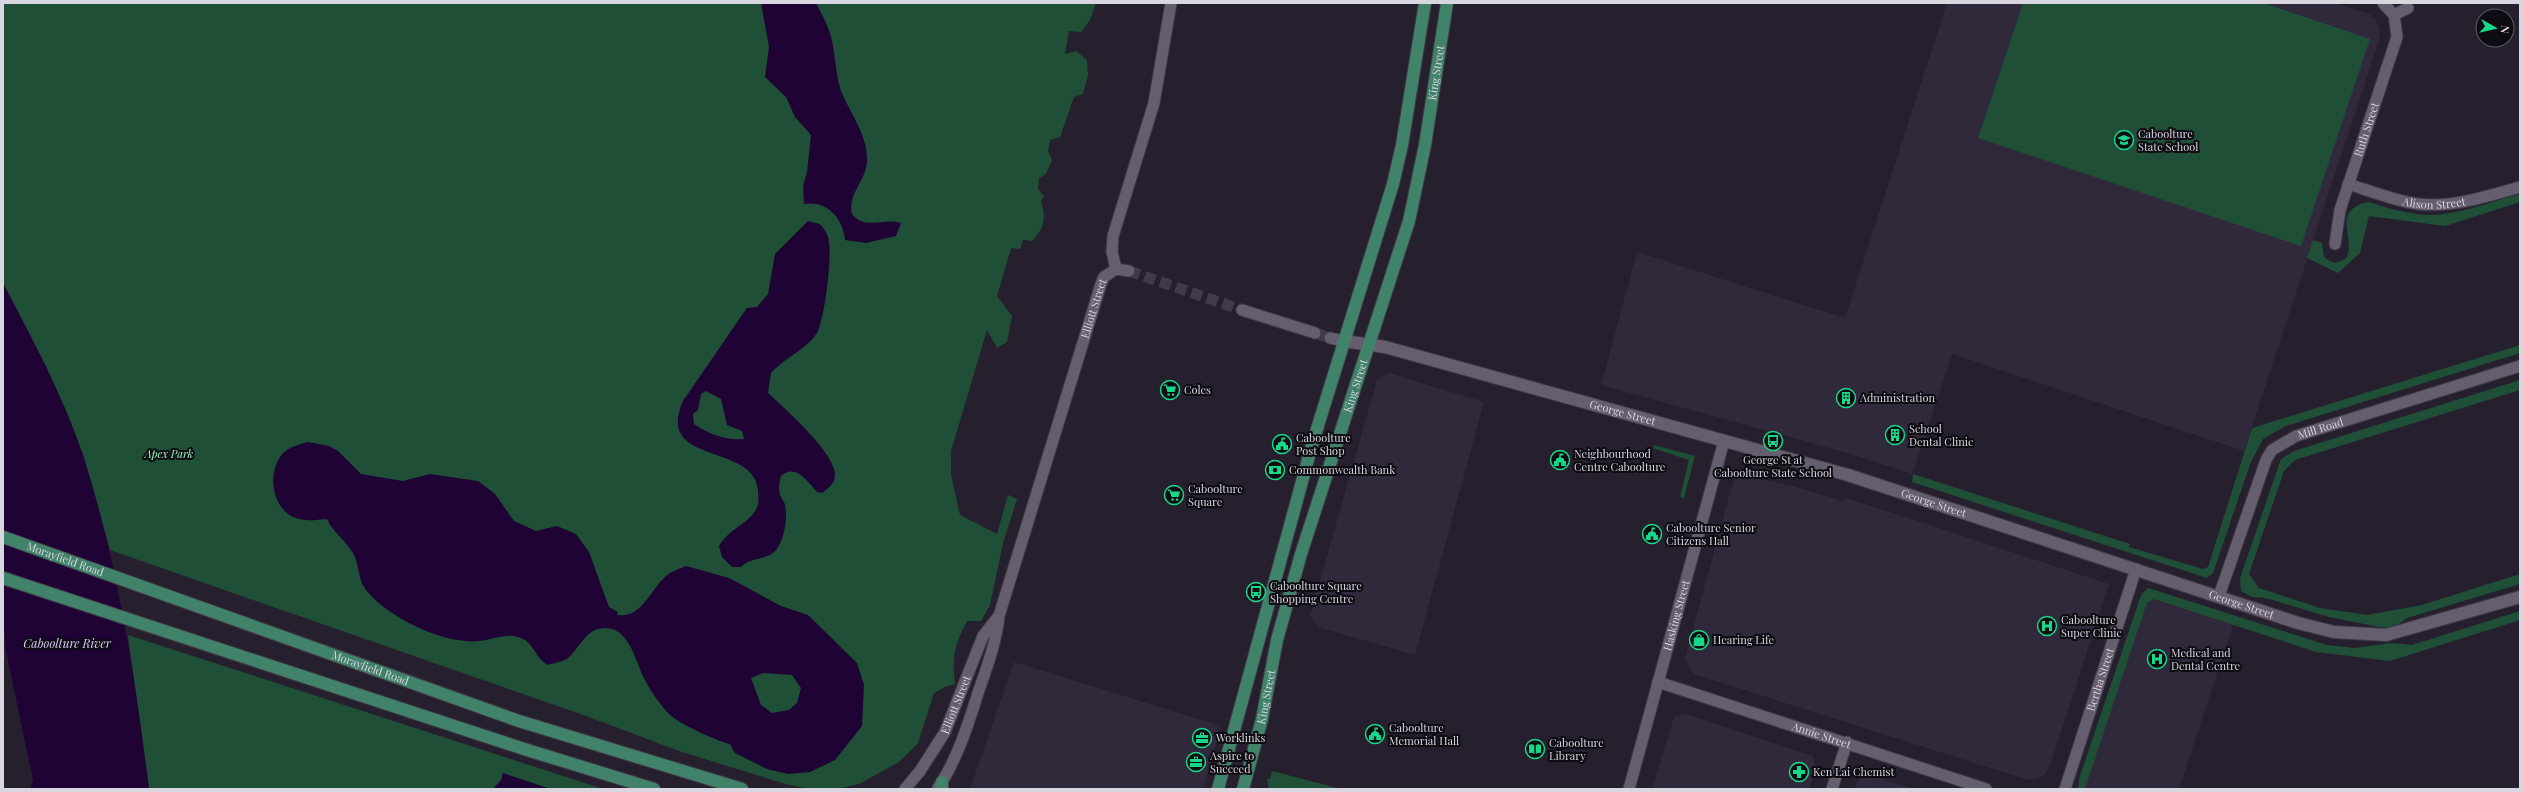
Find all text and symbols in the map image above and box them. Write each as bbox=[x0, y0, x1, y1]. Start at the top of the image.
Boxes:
north arrow bbox=[2475, 8, 2515, 48]
text: N bbox=[2497, 24, 2513, 34]
street label: King Street bbox=[1424, 44, 1447, 101]
street label: Ruth Street bbox=[2350, 100, 2382, 159]
place label: Caboolture State School bbox=[2138, 126, 2198, 154]
school or university icon: Caboolture State School bbox=[2113, 129, 2135, 151]
street label: Alison Street bbox=[2400, 193, 2467, 212]
street label: Elliott Street bbox=[1077, 276, 1110, 340]
street label: King Street bbox=[1339, 357, 1371, 414]
supermarket icon: Coles bbox=[1159, 379, 1181, 401]
place label: Coles bbox=[1184, 382, 1211, 397]
building icon: Administration bbox=[1835, 387, 1857, 409]
place label: Administration bbox=[1859, 390, 1935, 405]
street label: George Street bbox=[1588, 396, 1658, 429]
street label: Mill Road bbox=[2296, 414, 2346, 442]
place label: School Dental Clinic bbox=[1909, 421, 1973, 449]
building icon: School Dental Clinic bbox=[1884, 424, 1906, 446]
place label: Caboolture Post Shop bbox=[1296, 430, 1351, 458]
bus stop icon: George St at Caboolture State School bbox=[1762, 430, 1784, 452]
public building icon: Caboolture Post Shop bbox=[1271, 433, 1293, 455]
park label: Apex Park bbox=[144, 446, 194, 461]
place label: Neighbourhood Centre Caboolture bbox=[1574, 446, 1666, 474]
public building icon: Neighbourhood Centre Caboolture bbox=[1549, 449, 1571, 471]
place label: George St at Caboolture State School bbox=[1714, 452, 1832, 480]
bank icon: Commonwealth Bank bbox=[1264, 459, 1286, 481]
place label: Commonwealth Bank bbox=[1289, 462, 1395, 477]
place label: Caboolture Square bbox=[1188, 481, 1243, 509]
supermarket icon: Caboolture Square bbox=[1163, 484, 1185, 506]
street label: George Street bbox=[1899, 485, 1969, 520]
place label: Caboolture Senior Citizens Hall bbox=[1666, 520, 1756, 548]
public building icon: Caboolture Senior Citizens Hall bbox=[1641, 523, 1663, 545]
street label: Morayfield Road bbox=[25, 538, 107, 580]
place label: Caboolture Square Shopping Centre bbox=[1270, 578, 1362, 606]
street label: Hasking Street bbox=[1659, 578, 1693, 652]
bus stop icon: Caboolture Square Shopping Centre bbox=[1245, 581, 1267, 603]
street label: George Street bbox=[2207, 586, 2276, 622]
place label: Caboolture Super Clinic bbox=[2061, 612, 2122, 640]
hospital icon: Caboolture Super Clinic bbox=[2036, 615, 2058, 637]
shop icon: Hearing Life bbox=[1688, 629, 1710, 651]
place label: Hearing Life bbox=[1713, 632, 1774, 647]
water label: Caboolture River bbox=[23, 635, 112, 651]
place label: Medical and Dental Centre bbox=[2171, 645, 2241, 673]
street label: Bertha Street bbox=[2083, 646, 2117, 713]
street label: Morayfield Road bbox=[330, 647, 412, 688]
hospital icon: Medical and Dental Centre bbox=[2146, 648, 2168, 670]
street label: King Street bbox=[1253, 668, 1278, 726]
street label: Elliott Street bbox=[937, 673, 974, 736]
street label: Annie Street bbox=[1789, 718, 1853, 752]
place label: Caboolture Memorial Hall bbox=[1389, 720, 1459, 748]
public building icon: Caboolture Memorial Hall bbox=[1364, 723, 1386, 745]
office icon: Worklinks bbox=[1191, 727, 1213, 749]
place label: Worklinks bbox=[1215, 730, 1266, 745]
place label: Caboolture Library bbox=[1549, 735, 1604, 763]
library icon: Caboolture Library bbox=[1524, 738, 1546, 760]
place label: Aspire to Succeed bbox=[1209, 748, 1254, 776]
office icon: Aspire to Succeed bbox=[1185, 751, 1207, 773]
pharmacy icon: Ken Lai Chemist bbox=[1788, 761, 1810, 783]
place label: Ken Lai Chemist bbox=[1813, 764, 1894, 779]

